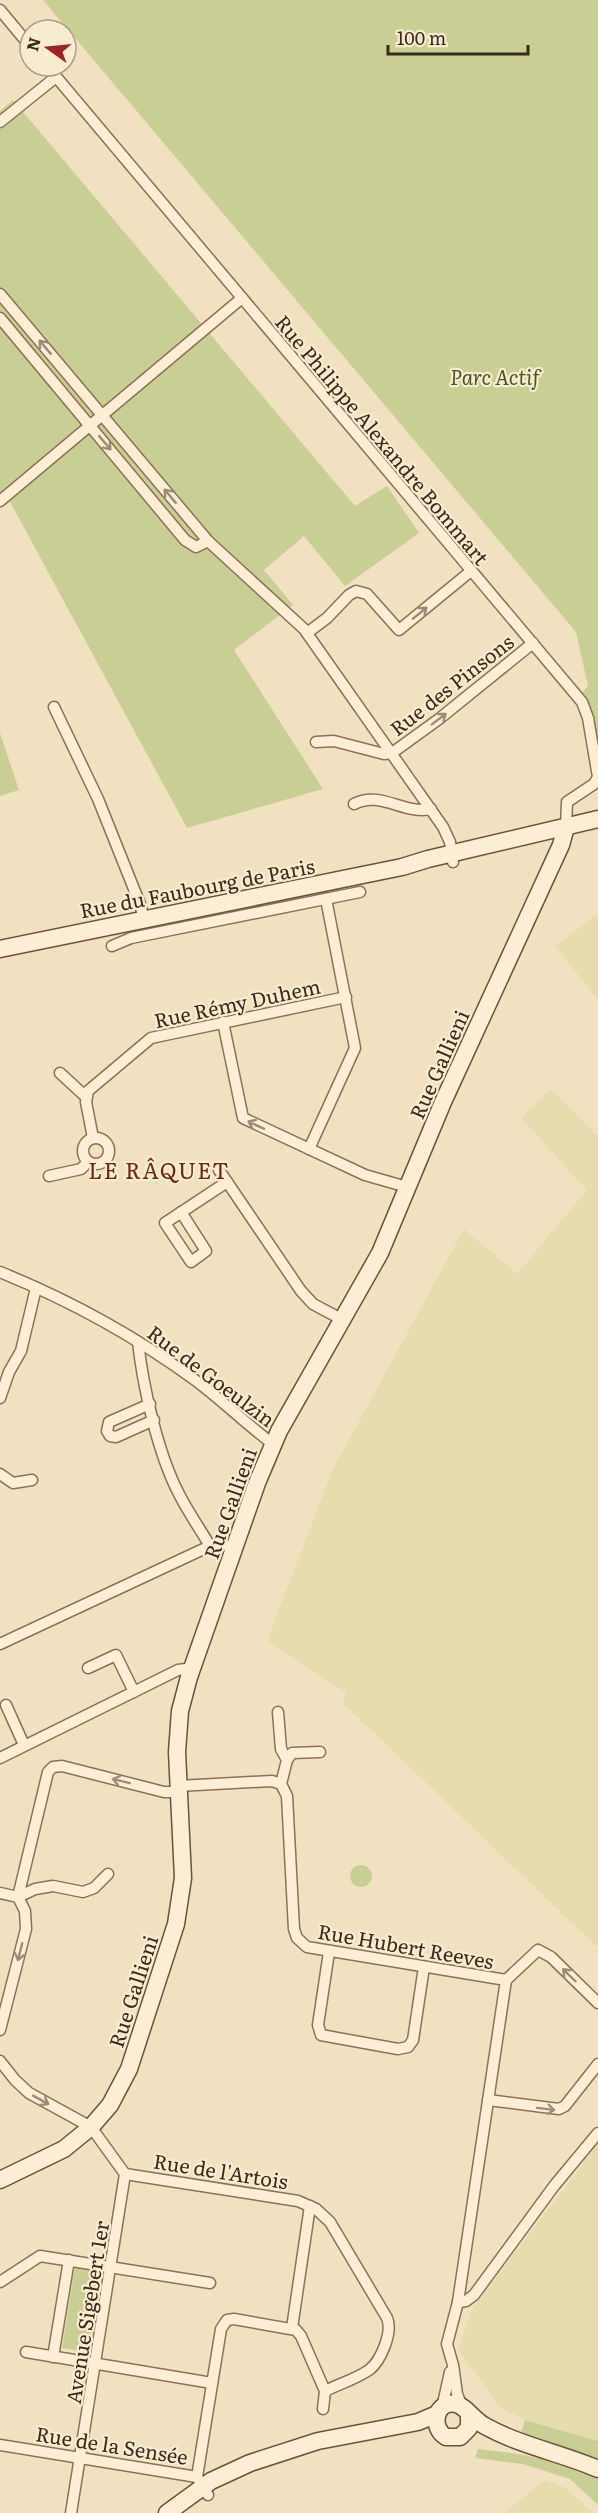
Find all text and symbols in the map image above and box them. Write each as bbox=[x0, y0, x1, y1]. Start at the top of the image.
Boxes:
north arrow bbox=[18, 18, 78, 78]
scale bar bbox=[388, 18, 528, 56]
text: 100 m bbox=[397, 24, 446, 51]
text: N bbox=[19, 34, 46, 53]
street label: Rue Philippe Alexandre Bommart bbox=[269, 307, 497, 571]
one-way arrow bbox=[38, 339, 51, 355]
park label: Parc Actif bbox=[450, 361, 542, 391]
one-way arrow bbox=[98, 435, 111, 451]
one-way arrow bbox=[164, 488, 177, 504]
one-way arrow bbox=[412, 607, 428, 620]
street label: Rue des Pinsons bbox=[383, 626, 519, 742]
one-way arrow bbox=[431, 713, 447, 726]
street label: Rue du Faubourg de Paris bbox=[77, 850, 317, 924]
street label: Rue Rémy Duhem bbox=[151, 970, 323, 1034]
street label: Rue Gallieni bbox=[401, 1004, 476, 1123]
one-way arrow bbox=[247, 1118, 265, 1129]
district label: LE RÂQUET bbox=[88, 1153, 230, 1186]
street label: Rue de Goeulzin bbox=[142, 1317, 282, 1433]
street label: Rue Gallieni bbox=[195, 1443, 263, 1563]
one-way arrow bbox=[112, 1775, 131, 1787]
street label: Rue Hubert Reeves bbox=[316, 1915, 496, 1975]
street label: Rue Gallieni bbox=[100, 1931, 164, 2051]
one-way arrow bbox=[14, 1943, 26, 1962]
one-way arrow bbox=[562, 1967, 577, 1982]
one-way arrow bbox=[32, 2094, 49, 2106]
one-way arrow bbox=[535, 2103, 555, 2114]
street label: Rue de l'Artois bbox=[152, 2145, 290, 2195]
street label: Avenue Sigebert 1er bbox=[57, 2218, 115, 2406]
street label: Rue de la Sensée bbox=[34, 2417, 190, 2471]

